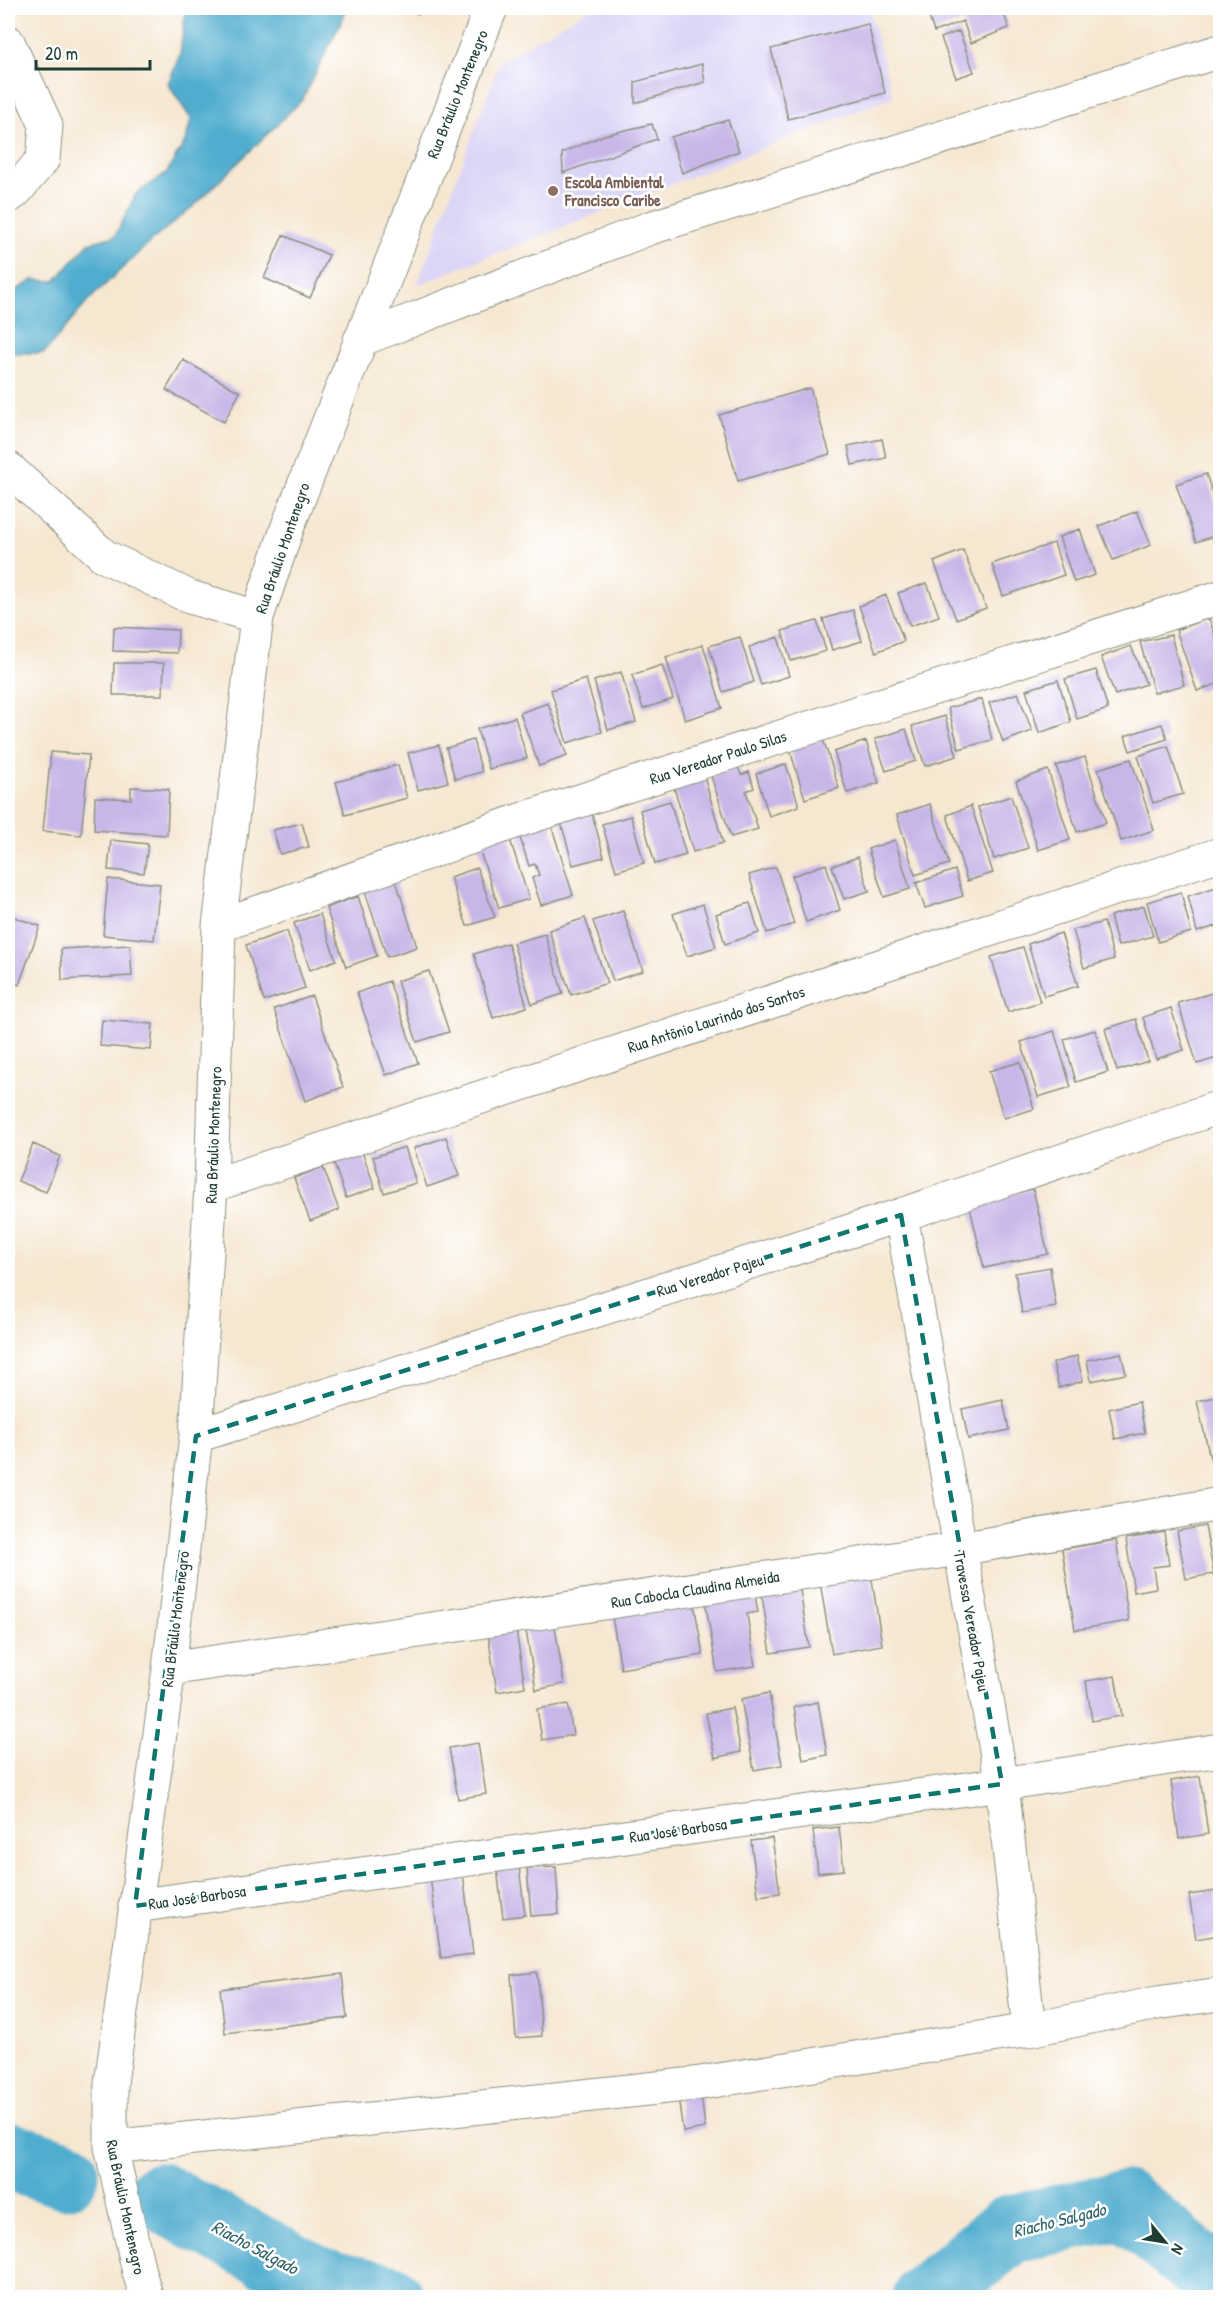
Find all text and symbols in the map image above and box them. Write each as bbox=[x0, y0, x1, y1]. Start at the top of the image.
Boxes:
street label: Rua Bráulio Montenegro bbox=[421, 26, 493, 162]
scale bar bbox=[36, 33, 150, 71]
text: 20 m bbox=[45, 41, 78, 66]
place label: Escola Ambiental Francisco Caribe bbox=[564, 171, 664, 211]
marker: Escola Ambiental Francisco Caribe bbox=[546, 184, 560, 198]
street label: Rua Bráulio Montenegro bbox=[249, 479, 315, 616]
street label: Rua Vereador Paulo Silas bbox=[647, 724, 789, 790]
street label: Rua Antônio Laurindo dos Santos bbox=[625, 980, 807, 1058]
street label: Rua Bráulio Montenegro bbox=[200, 1066, 226, 1204]
street label: Rua Vereador Pajeu bbox=[654, 1248, 767, 1302]
street label: Rua Bráulio Montenegro bbox=[156, 1549, 194, 1688]
street label: Travessa Vereador Pajeu bbox=[949, 1549, 995, 1693]
street label: Rua Cabocla Claudina Almeida bbox=[609, 1565, 781, 1613]
street label: Rua José Barbosa bbox=[628, 1812, 728, 1848]
street label: Rua José Barbosa bbox=[147, 1879, 247, 1915]
street label: Rua Bráulio Montenegro bbox=[101, 2138, 151, 2277]
water label: Riacho Salgado bbox=[1010, 2196, 1110, 2244]
north arrow bbox=[1135, 2212, 1195, 2272]
water label: Riacho Salgado bbox=[207, 2214, 304, 2281]
text: N bbox=[1166, 2240, 1190, 2259]

